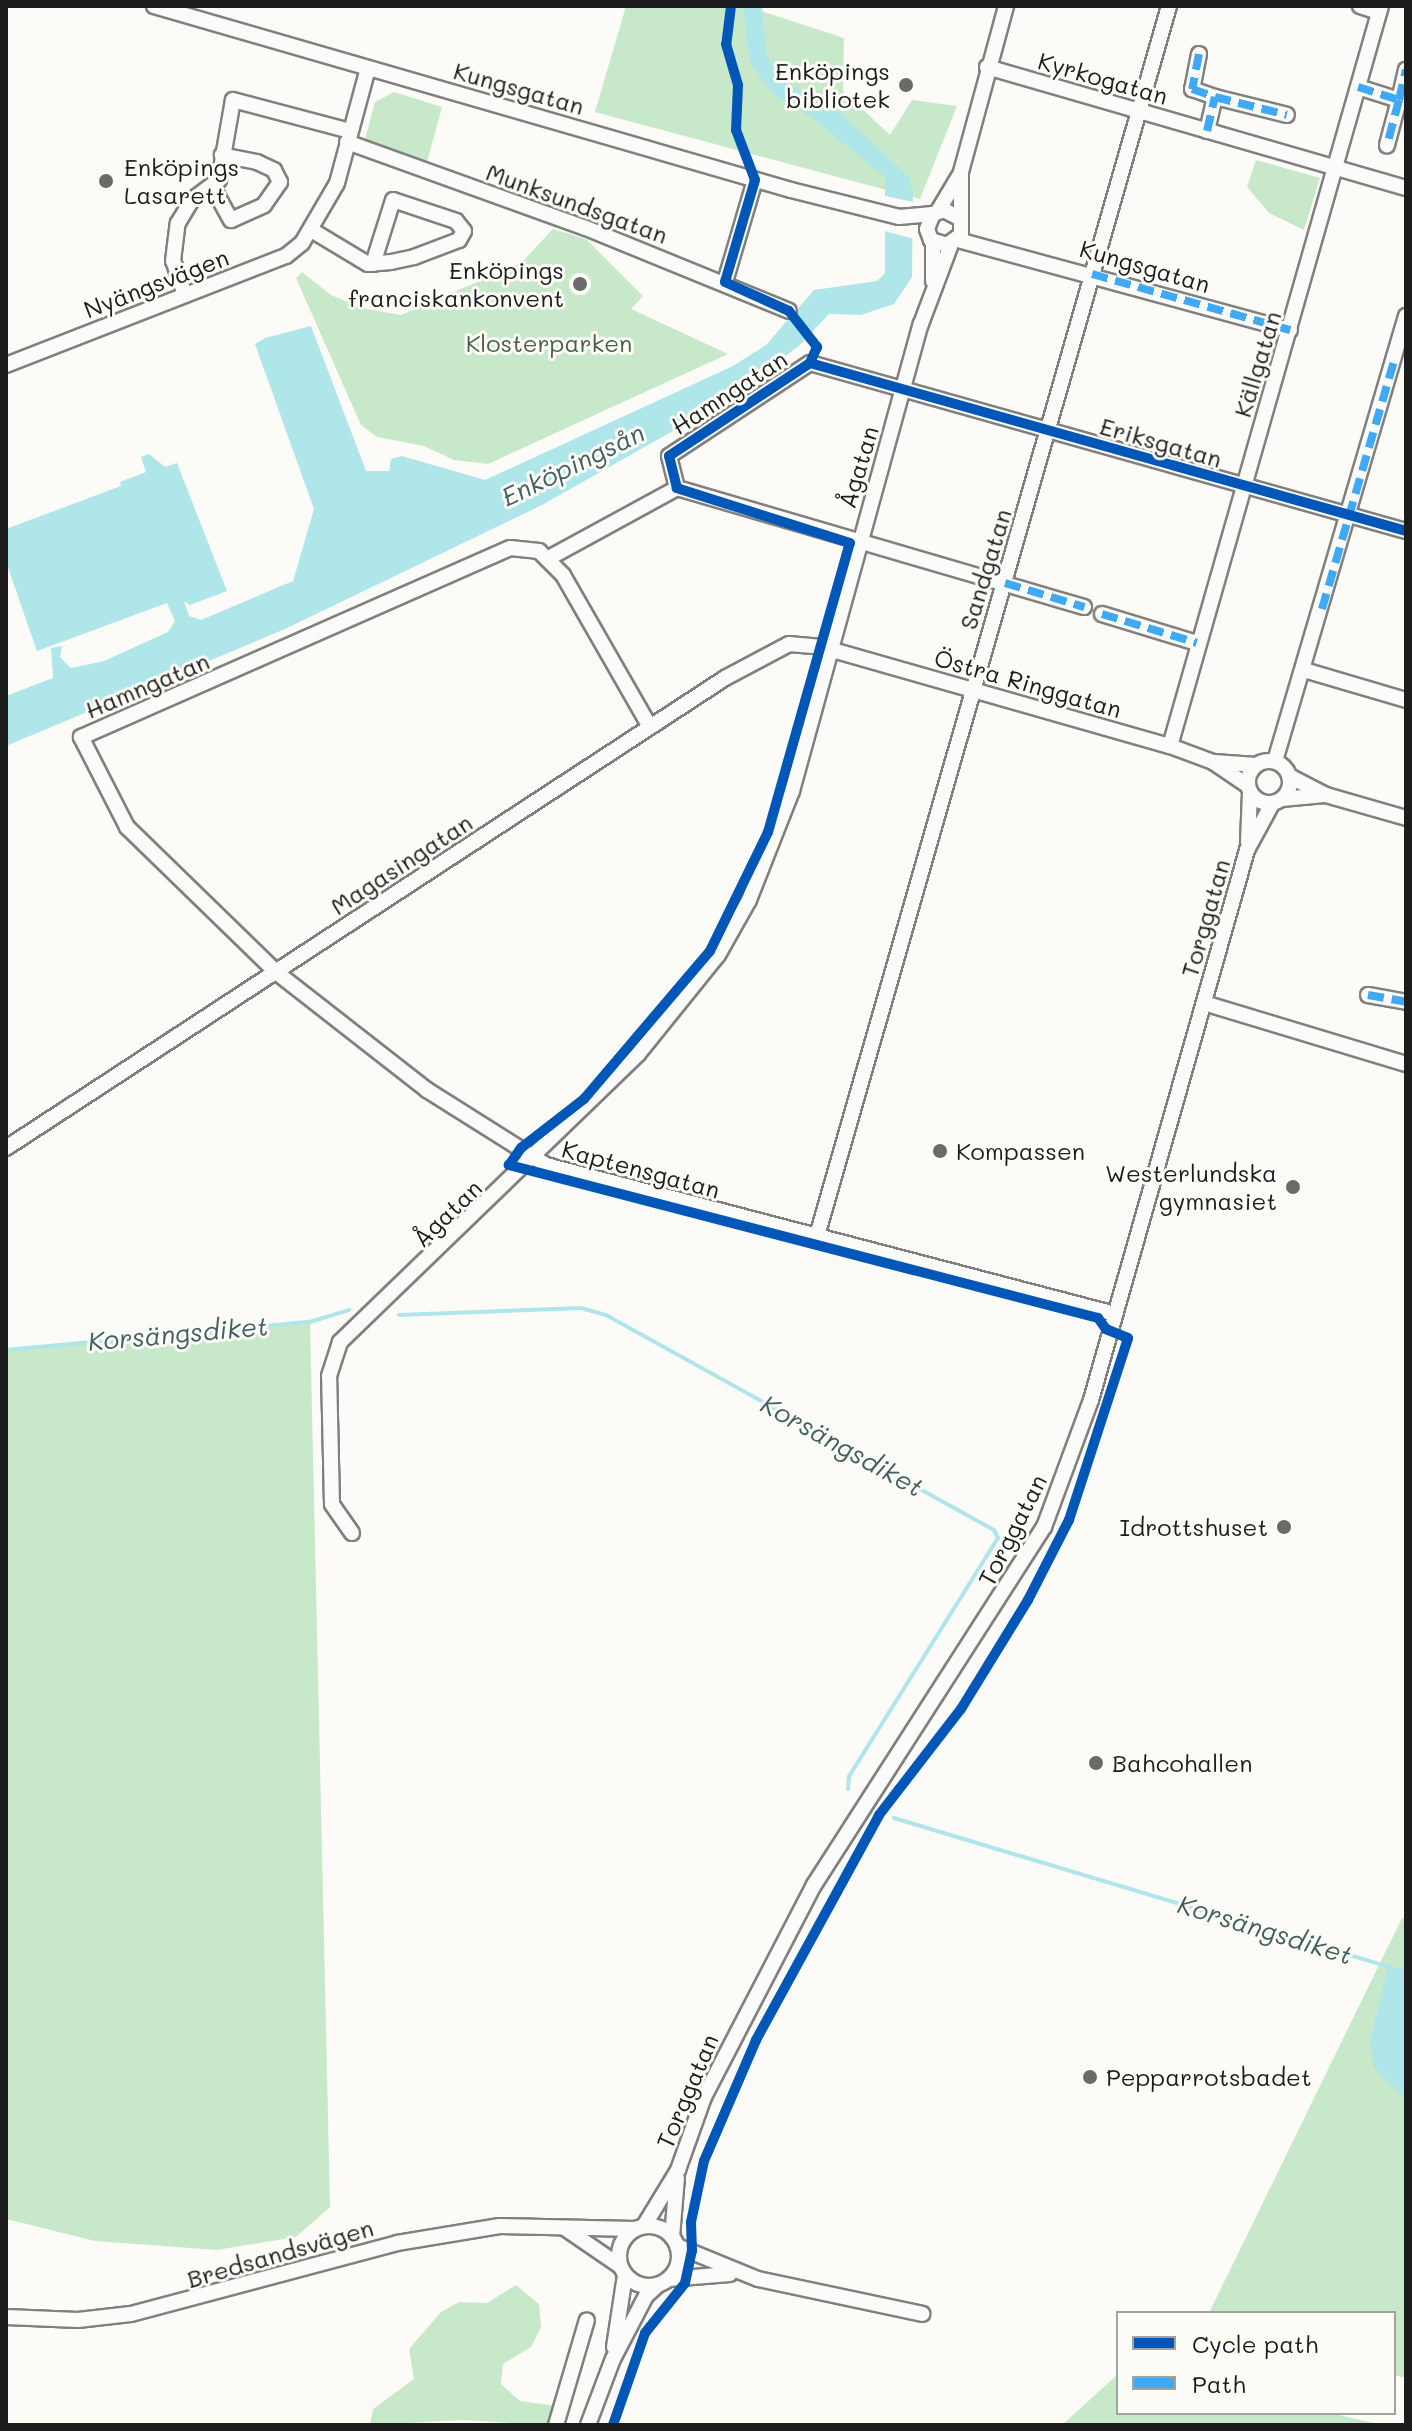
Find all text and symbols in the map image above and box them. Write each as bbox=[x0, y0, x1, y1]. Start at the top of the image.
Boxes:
street label: Kyrkogatan bbox=[1035, 46, 1171, 110]
street label: Kungsgatan bbox=[451, 56, 587, 120]
place label: Enköpings bibliotek bbox=[775, 57, 890, 113]
marker: Enköpings bibliotek bbox=[897, 76, 915, 94]
place label: Enköpings Lasarett bbox=[124, 153, 239, 209]
street label: Munksundsgatan bbox=[482, 157, 672, 249]
marker: Enköpings Lasarett bbox=[95, 170, 117, 192]
street label: Kungsgatan bbox=[1077, 234, 1213, 298]
street label: Nyängsvägen bbox=[79, 242, 233, 324]
place label: Enköpings franciskankonvent bbox=[349, 256, 564, 312]
marker: Enköpings franciskankonvent bbox=[571, 275, 589, 293]
street label: Källgatan bbox=[1227, 308, 1287, 420]
park label: Klosterparken bbox=[466, 329, 632, 357]
street label: Hamngatan bbox=[666, 344, 792, 440]
street label: Eriksgatan bbox=[1097, 411, 1225, 473]
water label: Enköpingsån bbox=[496, 417, 650, 513]
street label: Ågatan bbox=[832, 422, 884, 512]
street label: Sandgatan bbox=[953, 505, 1017, 633]
street label: Östra Ringgatan bbox=[931, 642, 1125, 724]
street label: Hamngatan bbox=[81, 646, 213, 724]
street label: Magasingatan bbox=[325, 808, 477, 920]
street label: Torggatan bbox=[1174, 856, 1236, 980]
street label: Kaptensgatan bbox=[559, 1134, 723, 1204]
place label: Kompassen bbox=[956, 1137, 1085, 1165]
marker: Kompassen bbox=[931, 1142, 949, 1160]
place label: Westerlundska gymnasiet bbox=[1105, 1159, 1277, 1215]
street label: Ågatan bbox=[407, 1173, 487, 1253]
marker: Westerlundska gymnasiet bbox=[1284, 1178, 1302, 1196]
water label: Korsängsdiket bbox=[86, 1311, 270, 1357]
water label: Korsängsdiket bbox=[755, 1388, 929, 1504]
street label: Torggatan bbox=[972, 1469, 1052, 1591]
place label: Idrottshuset bbox=[1119, 1513, 1268, 1541]
marker: Idrottshuset bbox=[1275, 1518, 1293, 1536]
place label: Bahcohallen bbox=[1112, 1749, 1252, 1777]
marker: Bahcohallen bbox=[1087, 1754, 1105, 1772]
water label: Korsängsdiket bbox=[1174, 1889, 1356, 1971]
street label: Torggatan bbox=[650, 2030, 724, 2152]
place label: Pepparrotsbadet bbox=[1106, 2063, 1312, 2091]
marker: Pepparrotsbadet bbox=[1081, 2068, 1099, 2086]
street label: Bredsandsvägen bbox=[183, 2213, 377, 2293]
legend bbox=[1116, 2311, 1396, 2415]
text: Cycle path bbox=[1192, 2328, 1318, 2359]
text: Path bbox=[1192, 2368, 1246, 2399]

